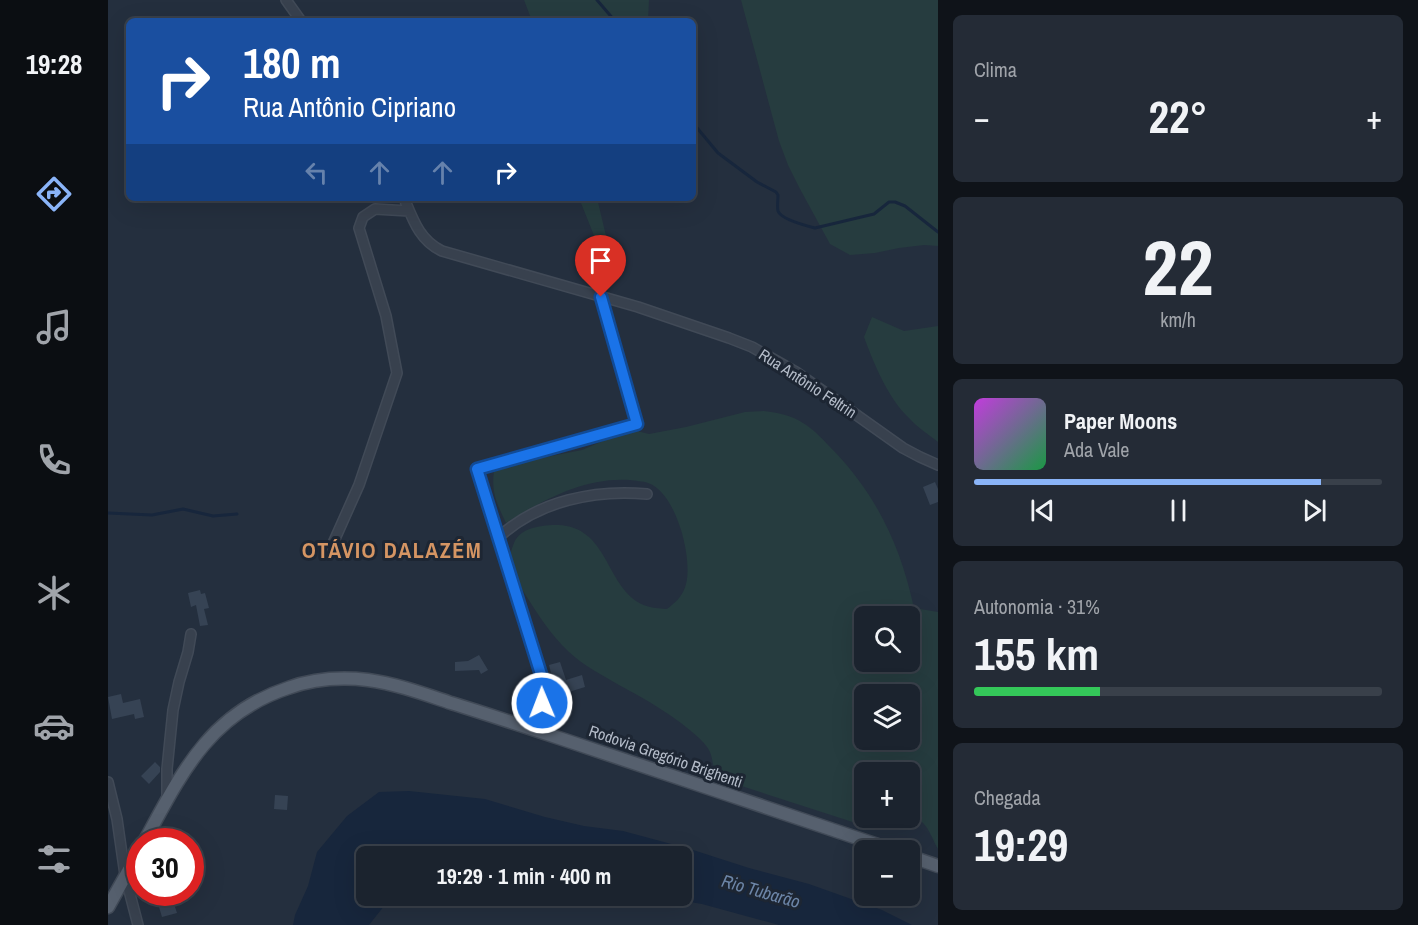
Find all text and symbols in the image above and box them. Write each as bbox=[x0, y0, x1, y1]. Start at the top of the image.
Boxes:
text: 180 m bbox=[243, 35, 341, 91]
icon: right bbox=[144, 42, 222, 120]
text: 19:28 bbox=[26, 46, 82, 82]
text: Clima bbox=[974, 56, 1017, 83]
text: 22° bbox=[1148, 86, 1208, 147]
text: Rua Antônio Cipriano bbox=[243, 89, 456, 125]
text: − bbox=[974, 95, 990, 139]
text: + bbox=[1366, 95, 1382, 139]
icon: left bbox=[300, 156, 333, 189]
icon: ahead bbox=[363, 156, 396, 189]
icon: ahead bbox=[426, 156, 459, 189]
icon: right bbox=[489, 156, 522, 189]
icon: directions bbox=[33, 173, 75, 215]
text: 22 bbox=[1142, 214, 1214, 319]
pin bbox=[575, 235, 626, 297]
icon: arrive bbox=[584, 244, 617, 277]
icon: music bbox=[33, 306, 75, 348]
text: km/h bbox=[1160, 306, 1196, 333]
street label: Rua Antônio Feltrin bbox=[755, 343, 861, 423]
text: Paper Moons bbox=[1064, 406, 1177, 436]
text: Ada Vale bbox=[1064, 436, 1129, 463]
icon: phone bbox=[33, 439, 75, 481]
icon: previous bbox=[1026, 494, 1059, 527]
icon: pause bbox=[1162, 494, 1195, 527]
icon: next bbox=[1298, 494, 1331, 527]
district label: OTÁVIO DALAZÉM bbox=[302, 535, 482, 565]
icon: climate bbox=[33, 572, 75, 614]
text: Autonomia · 31% bbox=[974, 593, 1100, 620]
map controls bbox=[854, 606, 920, 906]
button: search bbox=[854, 606, 920, 672]
text: 155 km bbox=[974, 623, 1099, 684]
position arrow bbox=[510, 671, 574, 735]
button: layers bbox=[854, 684, 920, 750]
icon: car bbox=[33, 705, 75, 747]
street label: Rodovia Gregório Brighenti bbox=[586, 719, 746, 793]
button: + bbox=[854, 762, 920, 828]
text: Chegada bbox=[974, 784, 1041, 811]
text: 19:29 bbox=[974, 814, 1068, 875]
speed limit sign: 30 bbox=[126, 828, 204, 906]
icon: filters bbox=[33, 838, 75, 880]
button: − bbox=[854, 840, 920, 906]
text: 19:29 · 1 min · 400 m bbox=[437, 861, 611, 891]
water label: Rio Tubarão bbox=[719, 868, 803, 914]

